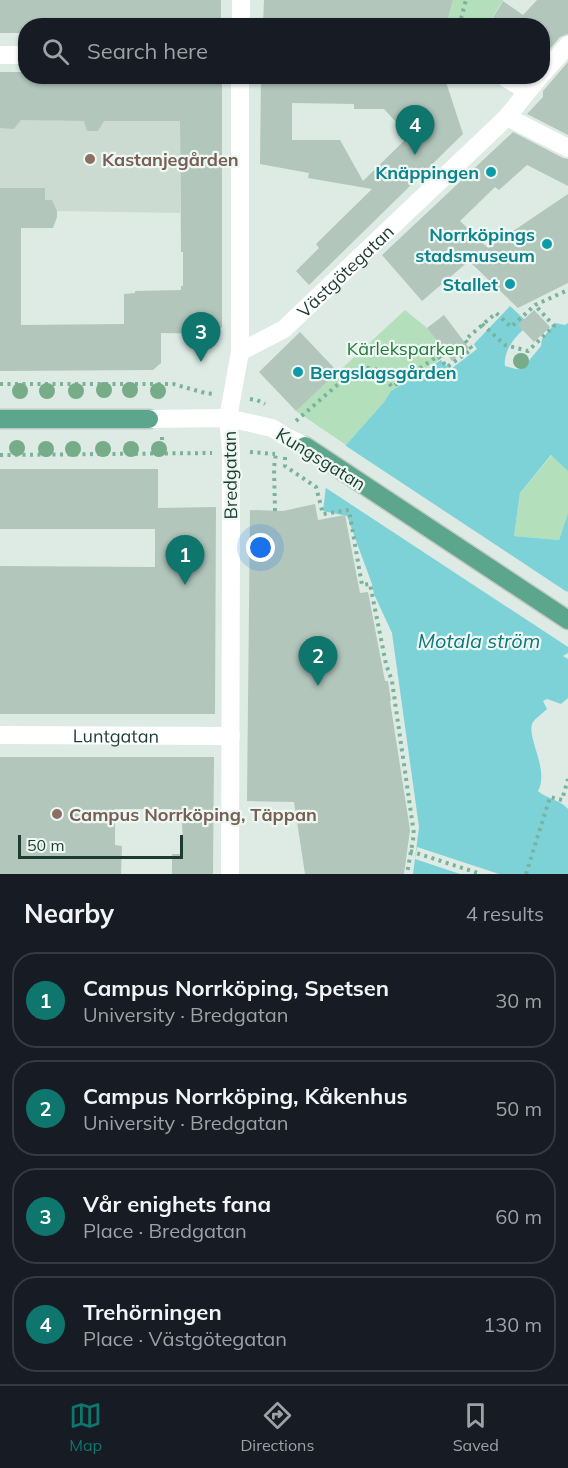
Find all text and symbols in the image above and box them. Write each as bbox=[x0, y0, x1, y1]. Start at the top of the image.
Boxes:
search box bbox=[18, 18, 550, 84]
icon: search bbox=[39, 35, 72, 68]
text: Search here bbox=[87, 37, 208, 65]
pin: 4 bbox=[396, 106, 434, 155]
place label: Kastanjegården bbox=[102, 148, 239, 171]
marker: Kastanjegården bbox=[83, 152, 97, 166]
place label: Knäppingen bbox=[375, 161, 479, 184]
marker: Knäppingen bbox=[484, 165, 498, 179]
street label: Västgötegatan bbox=[292, 220, 398, 322]
place label: Norrköpings stadsmuseum bbox=[415, 223, 535, 267]
marker: Norrköpings stadsmuseum bbox=[540, 237, 554, 251]
place label: Stallet bbox=[442, 273, 498, 296]
marker: Stallet bbox=[503, 277, 517, 291]
pin: 3 bbox=[182, 312, 220, 362]
park label: Kärleksparken bbox=[347, 337, 465, 360]
place label: Bergslagsgården bbox=[310, 361, 457, 384]
marker: Bergslagsgården bbox=[291, 365, 305, 379]
street label: Kungsgatan bbox=[272, 422, 370, 496]
street label: Bredgatan bbox=[218, 431, 242, 519]
your location bbox=[246, 533, 275, 562]
pin: 1 bbox=[166, 536, 204, 585]
water label: Motala ström bbox=[418, 628, 540, 653]
pin: 2 bbox=[298, 636, 338, 686]
street label: Luntgatan bbox=[73, 724, 159, 747]
place label: Campus Norrköping, Täppan bbox=[69, 803, 317, 826]
marker: Campus Norrköping, Täppan bbox=[50, 807, 64, 821]
scale bar bbox=[18, 832, 183, 860]
text: 50 m bbox=[27, 835, 64, 855]
text: Nearby bbox=[24, 897, 114, 930]
text: 4 results bbox=[466, 901, 544, 926]
text: Campus Norrköping, Spetsen bbox=[83, 974, 389, 1002]
text: 1 bbox=[40, 988, 52, 1013]
text: 30 m bbox=[495, 988, 542, 1013]
text: University · Bredgatan bbox=[83, 1002, 288, 1027]
text: Campus Norrköping, Kåkenhus bbox=[83, 1082, 408, 1110]
text: 2 bbox=[40, 1096, 52, 1121]
text: 50 m bbox=[495, 1096, 542, 1121]
text: University · Bredgatan bbox=[83, 1110, 288, 1135]
text: Vår enighets fana bbox=[83, 1190, 271, 1218]
text: 3 bbox=[40, 1204, 52, 1229]
text: 60 m bbox=[495, 1204, 542, 1229]
text: Place · Bredgatan bbox=[83, 1218, 247, 1243]
text: Trehörningen bbox=[83, 1298, 222, 1326]
text: 4 bbox=[40, 1312, 52, 1337]
text: 130 m bbox=[483, 1312, 542, 1337]
text: Place · Västgötegatan bbox=[83, 1326, 287, 1351]
tab: Map bbox=[69, 1399, 102, 1455]
tab: Directions bbox=[240, 1399, 314, 1455]
tab: Saved bbox=[453, 1399, 499, 1455]

